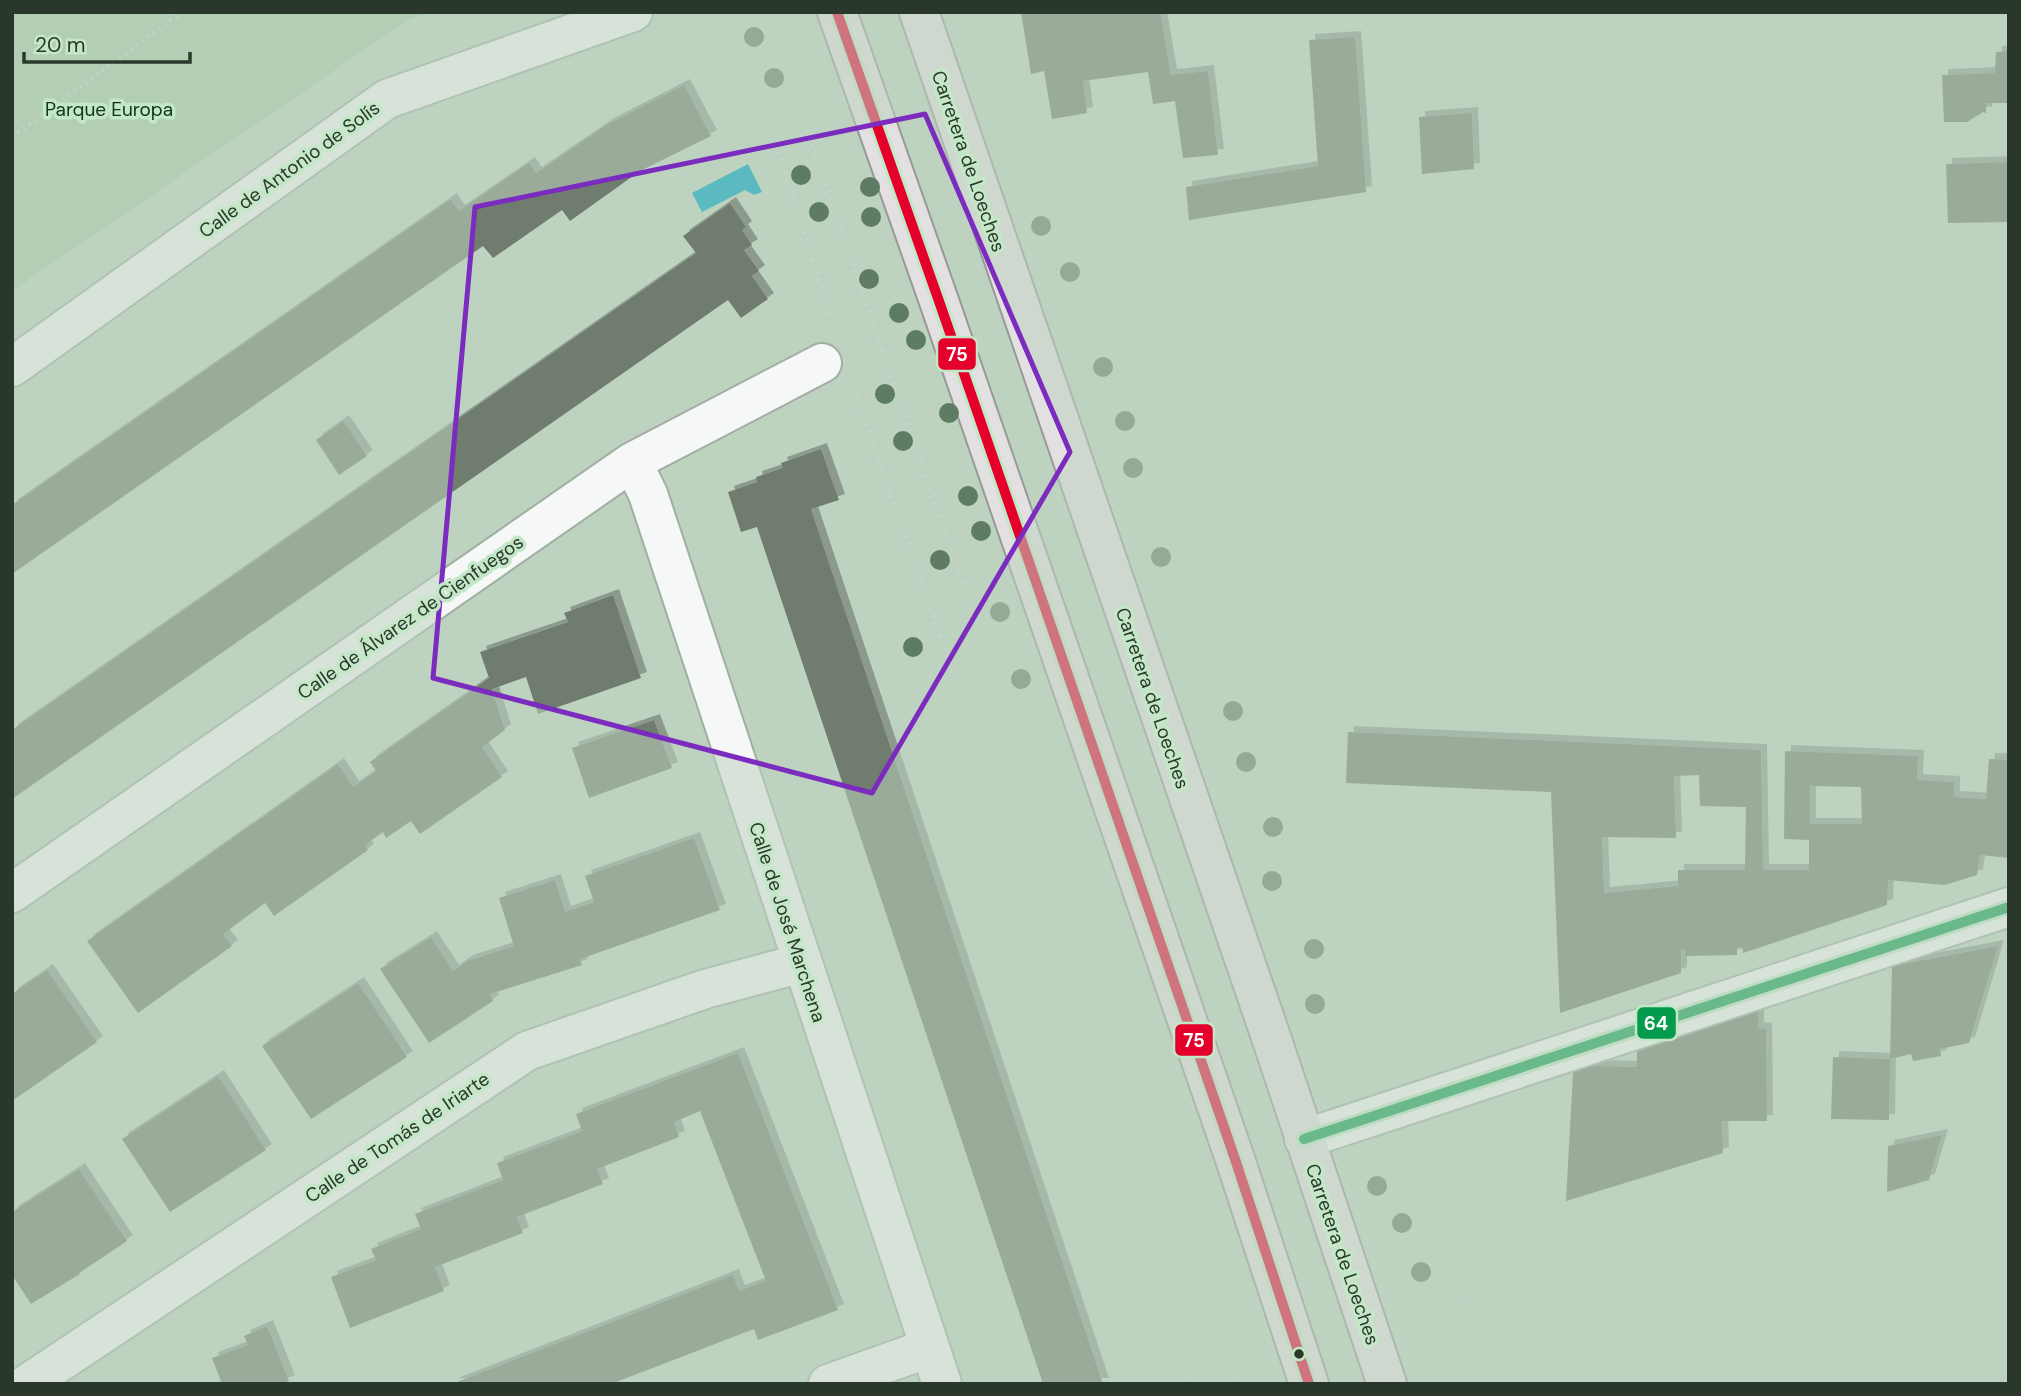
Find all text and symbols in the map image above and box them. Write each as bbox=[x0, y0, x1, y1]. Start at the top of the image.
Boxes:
scale bar bbox=[24, 21, 191, 65]
text: 20 m bbox=[35, 31, 86, 59]
street label: Carretera de Loeches bbox=[926, 67, 1011, 255]
street label: Calle de Antonio de Solís bbox=[194, 95, 385, 244]
park label: Parque Europa bbox=[45, 97, 173, 122]
line badge: 75 bbox=[937, 337, 977, 371]
text: 75 bbox=[946, 342, 968, 367]
street label: Calle de Álvarez de Cienfuegos bbox=[292, 530, 528, 705]
street label: Carretera de Loeches bbox=[1110, 604, 1195, 792]
street label: Calle de José Marchena bbox=[743, 819, 832, 1025]
line badge: 64 bbox=[1636, 1006, 1677, 1040]
text: 64 bbox=[1644, 1011, 1668, 1036]
line badge: 75 bbox=[1174, 1023, 1214, 1057]
text: 75 bbox=[1183, 1028, 1205, 1053]
street label: Calle de Tomás de Iriarte bbox=[300, 1066, 494, 1209]
street label: Carretera de Loeches bbox=[1300, 1160, 1385, 1348]
unlabelled marker bbox=[1292, 1347, 1306, 1361]

